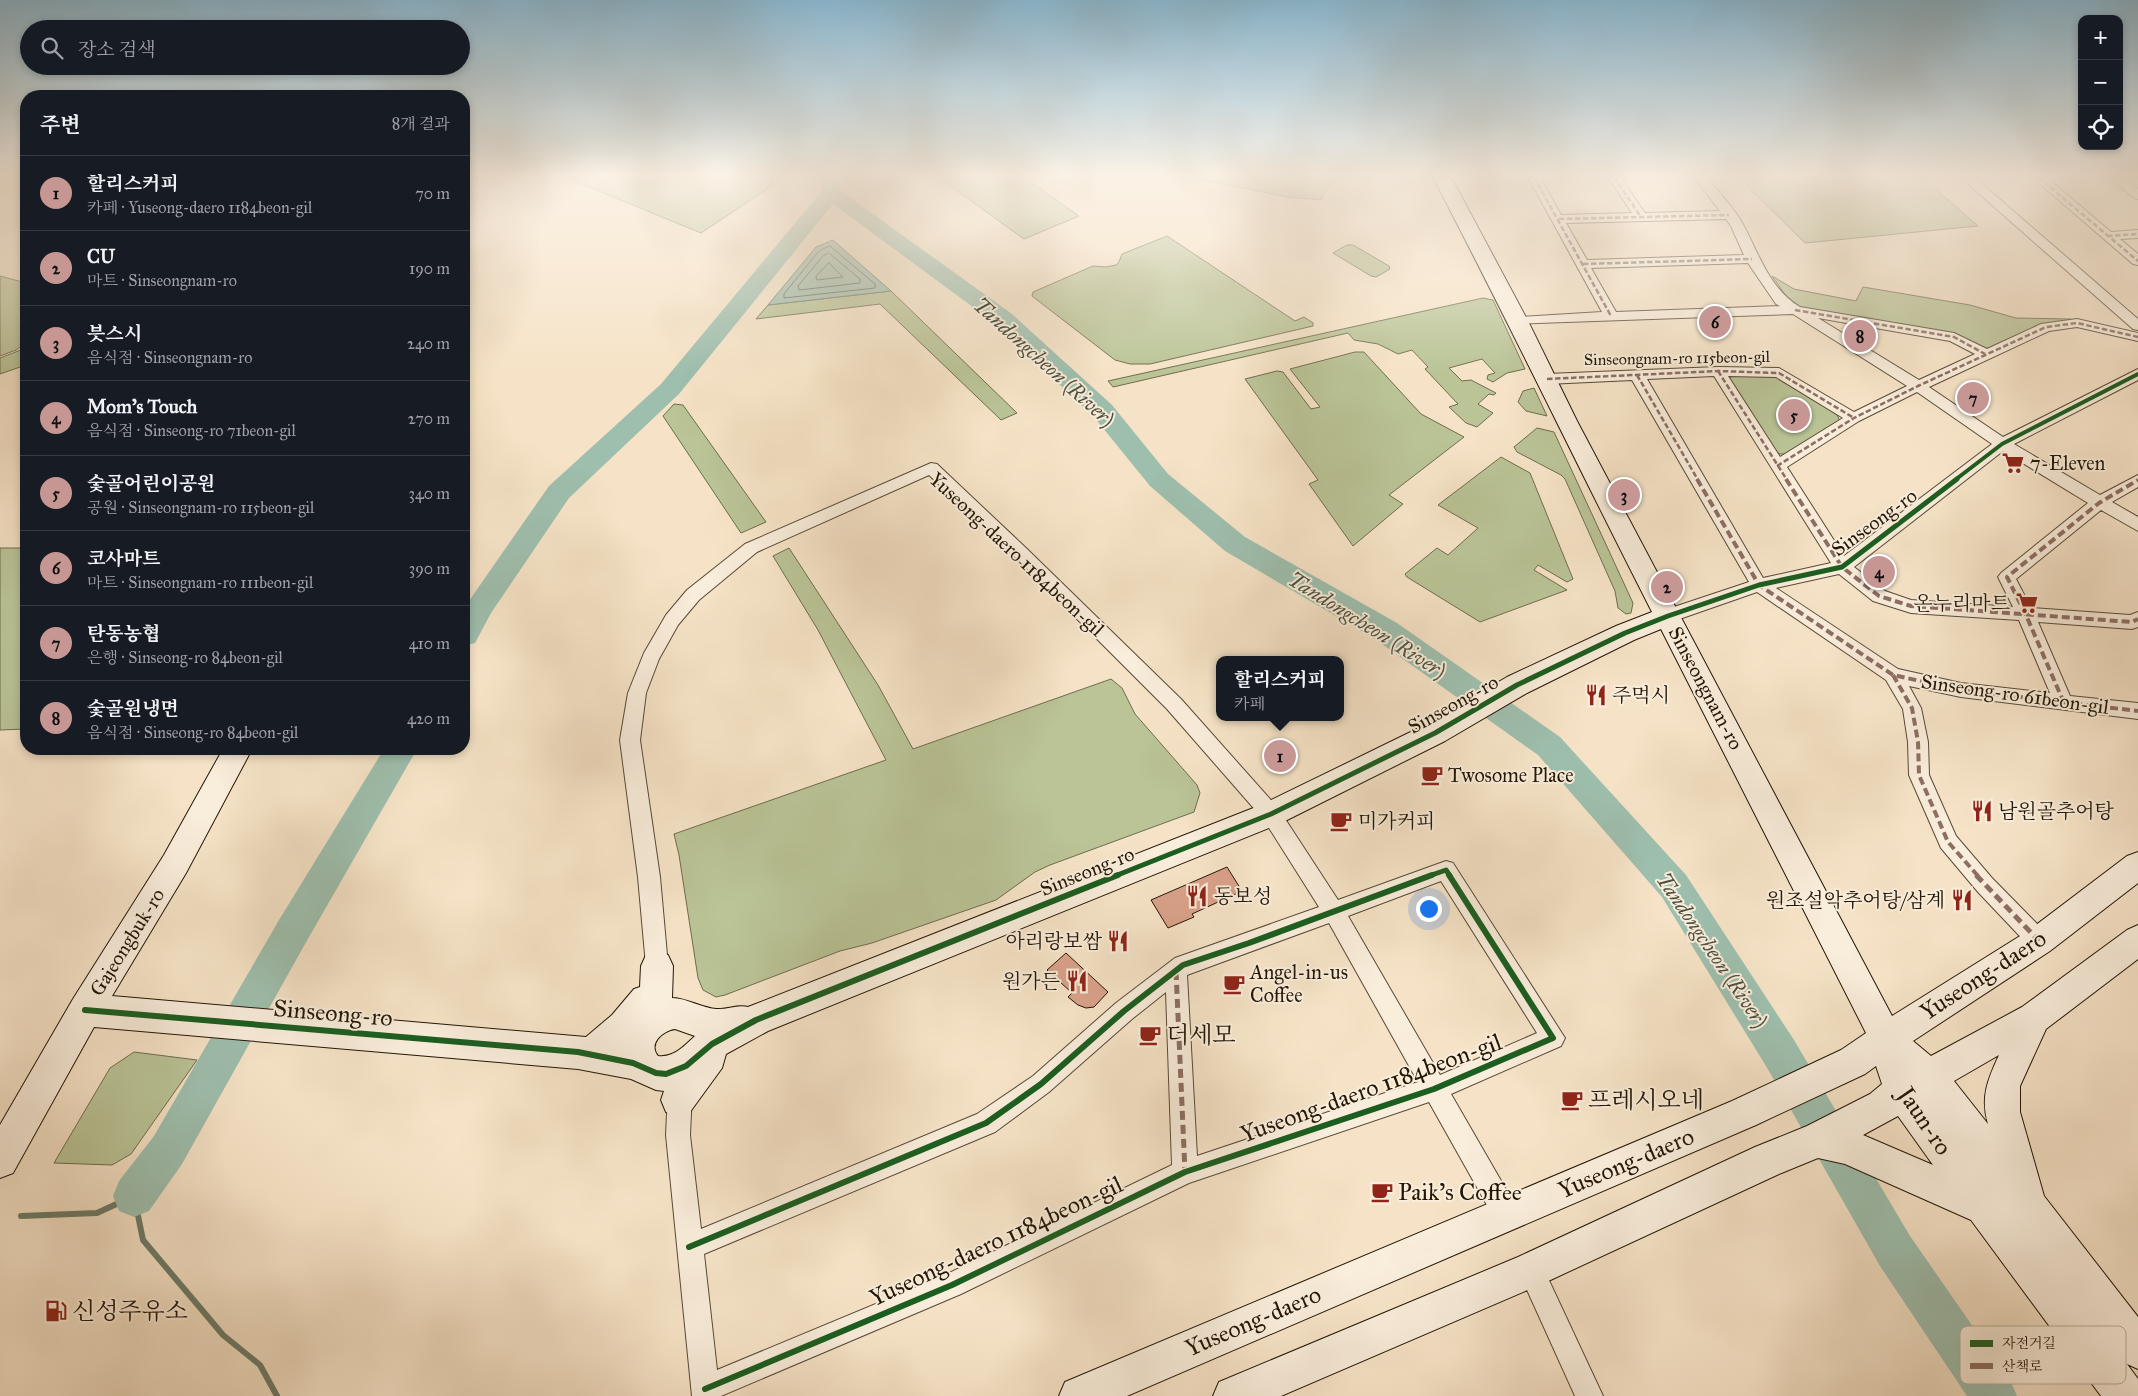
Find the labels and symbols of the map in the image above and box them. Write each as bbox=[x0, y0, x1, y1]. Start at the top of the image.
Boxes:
water label: Tandongcheon (River) bbox=[968, 292, 1120, 432]
pin: 6 bbox=[1699, 303, 1731, 341]
pin: 8 bbox=[1844, 317, 1876, 355]
street label: Sinseongnam-ro 115beon-gil bbox=[1584, 347, 1771, 370]
pin: 7 bbox=[1957, 379, 1989, 417]
pin: 5 bbox=[1778, 396, 1810, 434]
supermarket icon: 7-Eleven bbox=[2000, 450, 2026, 476]
place label: 7-Eleven bbox=[2030, 451, 2105, 475]
street label: Yuseong-daero 1184beon-gil bbox=[924, 467, 1110, 642]
pin: 3 bbox=[1608, 476, 1640, 514]
street label: Sinseong-ro bbox=[1827, 483, 1922, 562]
pin: 4 bbox=[1863, 553, 1895, 591]
water label: Tandongcheon (River) bbox=[1283, 566, 1451, 684]
pin: 2 bbox=[1651, 568, 1683, 606]
supermarket icon: 온누리마트 bbox=[2014, 590, 2040, 616]
place label: 온누리마트 bbox=[1913, 591, 2010, 615]
street label: Sinseongnam-ro bbox=[1663, 622, 1748, 754]
street label: Sinseong-ro bbox=[1404, 669, 1503, 740]
street label: Sinseong-ro 61beon-gil bbox=[1919, 669, 2111, 720]
restaurant icon: 주먹시 bbox=[1583, 682, 1609, 708]
place label: 주먹시 bbox=[1612, 683, 1670, 707]
pin: 1 bbox=[1264, 737, 1296, 775]
cafe icon: Twosome Place bbox=[1419, 762, 1445, 788]
place label: Twosome Place bbox=[1448, 763, 1574, 787]
restaurant icon: 남원골추어탕 bbox=[1969, 798, 1995, 824]
place label: 남원골추어탕 bbox=[1998, 799, 2115, 823]
cafe icon: 미가커피 bbox=[1328, 808, 1354, 834]
place label: 미가커피 bbox=[1358, 809, 1435, 833]
street label: Sinseong-ro bbox=[1036, 841, 1138, 902]
water label: Tandongcheon (River) bbox=[1651, 868, 1773, 1032]
restaurant icon: 동보성 bbox=[1184, 883, 1210, 909]
street label: Gajeongbuk-ro bbox=[84, 884, 170, 1001]
place label: 동보성 bbox=[1214, 884, 1272, 908]
restaurant icon: 원조설악추어탕/삼계 bbox=[1949, 887, 1975, 913]
place label: 원조설악추어탕/삼계 bbox=[1766, 888, 1945, 912]
your location bbox=[1416, 896, 1442, 922]
street label: Yuseong-daero bbox=[1914, 923, 2052, 1027]
restaurant icon: 아리랑보쌈 bbox=[1105, 928, 1131, 954]
place label: 아리랑보쌈 bbox=[1005, 929, 1103, 953]
place label: Angel-in-us Coffee bbox=[1249, 960, 1348, 1007]
restaurant icon: 원가든 bbox=[1064, 968, 1090, 994]
place label: 원가든 bbox=[1002, 969, 1060, 993]
cafe icon: Angel-in-us Coffee bbox=[1221, 971, 1247, 997]
street label: Sinseong-ro bbox=[272, 993, 394, 1033]
place label: 더세모 bbox=[1166, 1020, 1236, 1050]
cafe icon: 더세모 bbox=[1137, 1022, 1163, 1048]
street label: Yuseong-daero 1184beon-gil bbox=[1236, 1027, 1506, 1149]
street label: Jaun-ro bbox=[1890, 1079, 1959, 1161]
place label: 프레시오네 bbox=[1588, 1085, 1704, 1115]
cafe icon: 프레시오네 bbox=[1559, 1087, 1585, 1113]
street label: Yuseong-daero bbox=[1554, 1121, 1698, 1205]
street label: Yuseong-daero 1184beon-gil bbox=[865, 1169, 1128, 1313]
place label: Paik's Coffee bbox=[1398, 1177, 1522, 1207]
cafe icon: Paik's Coffee bbox=[1369, 1179, 1395, 1205]
street label: Yuseong-daero bbox=[1181, 1279, 1325, 1363]
place label: 신성주유소 bbox=[72, 1296, 188, 1326]
fuel station icon: 신성주유소 bbox=[43, 1298, 69, 1324]
legend bbox=[1960, 1326, 2126, 1384]
text: 자전거길 bbox=[2002, 1335, 2056, 1352]
text: 산책로 bbox=[2002, 1358, 2043, 1375]

